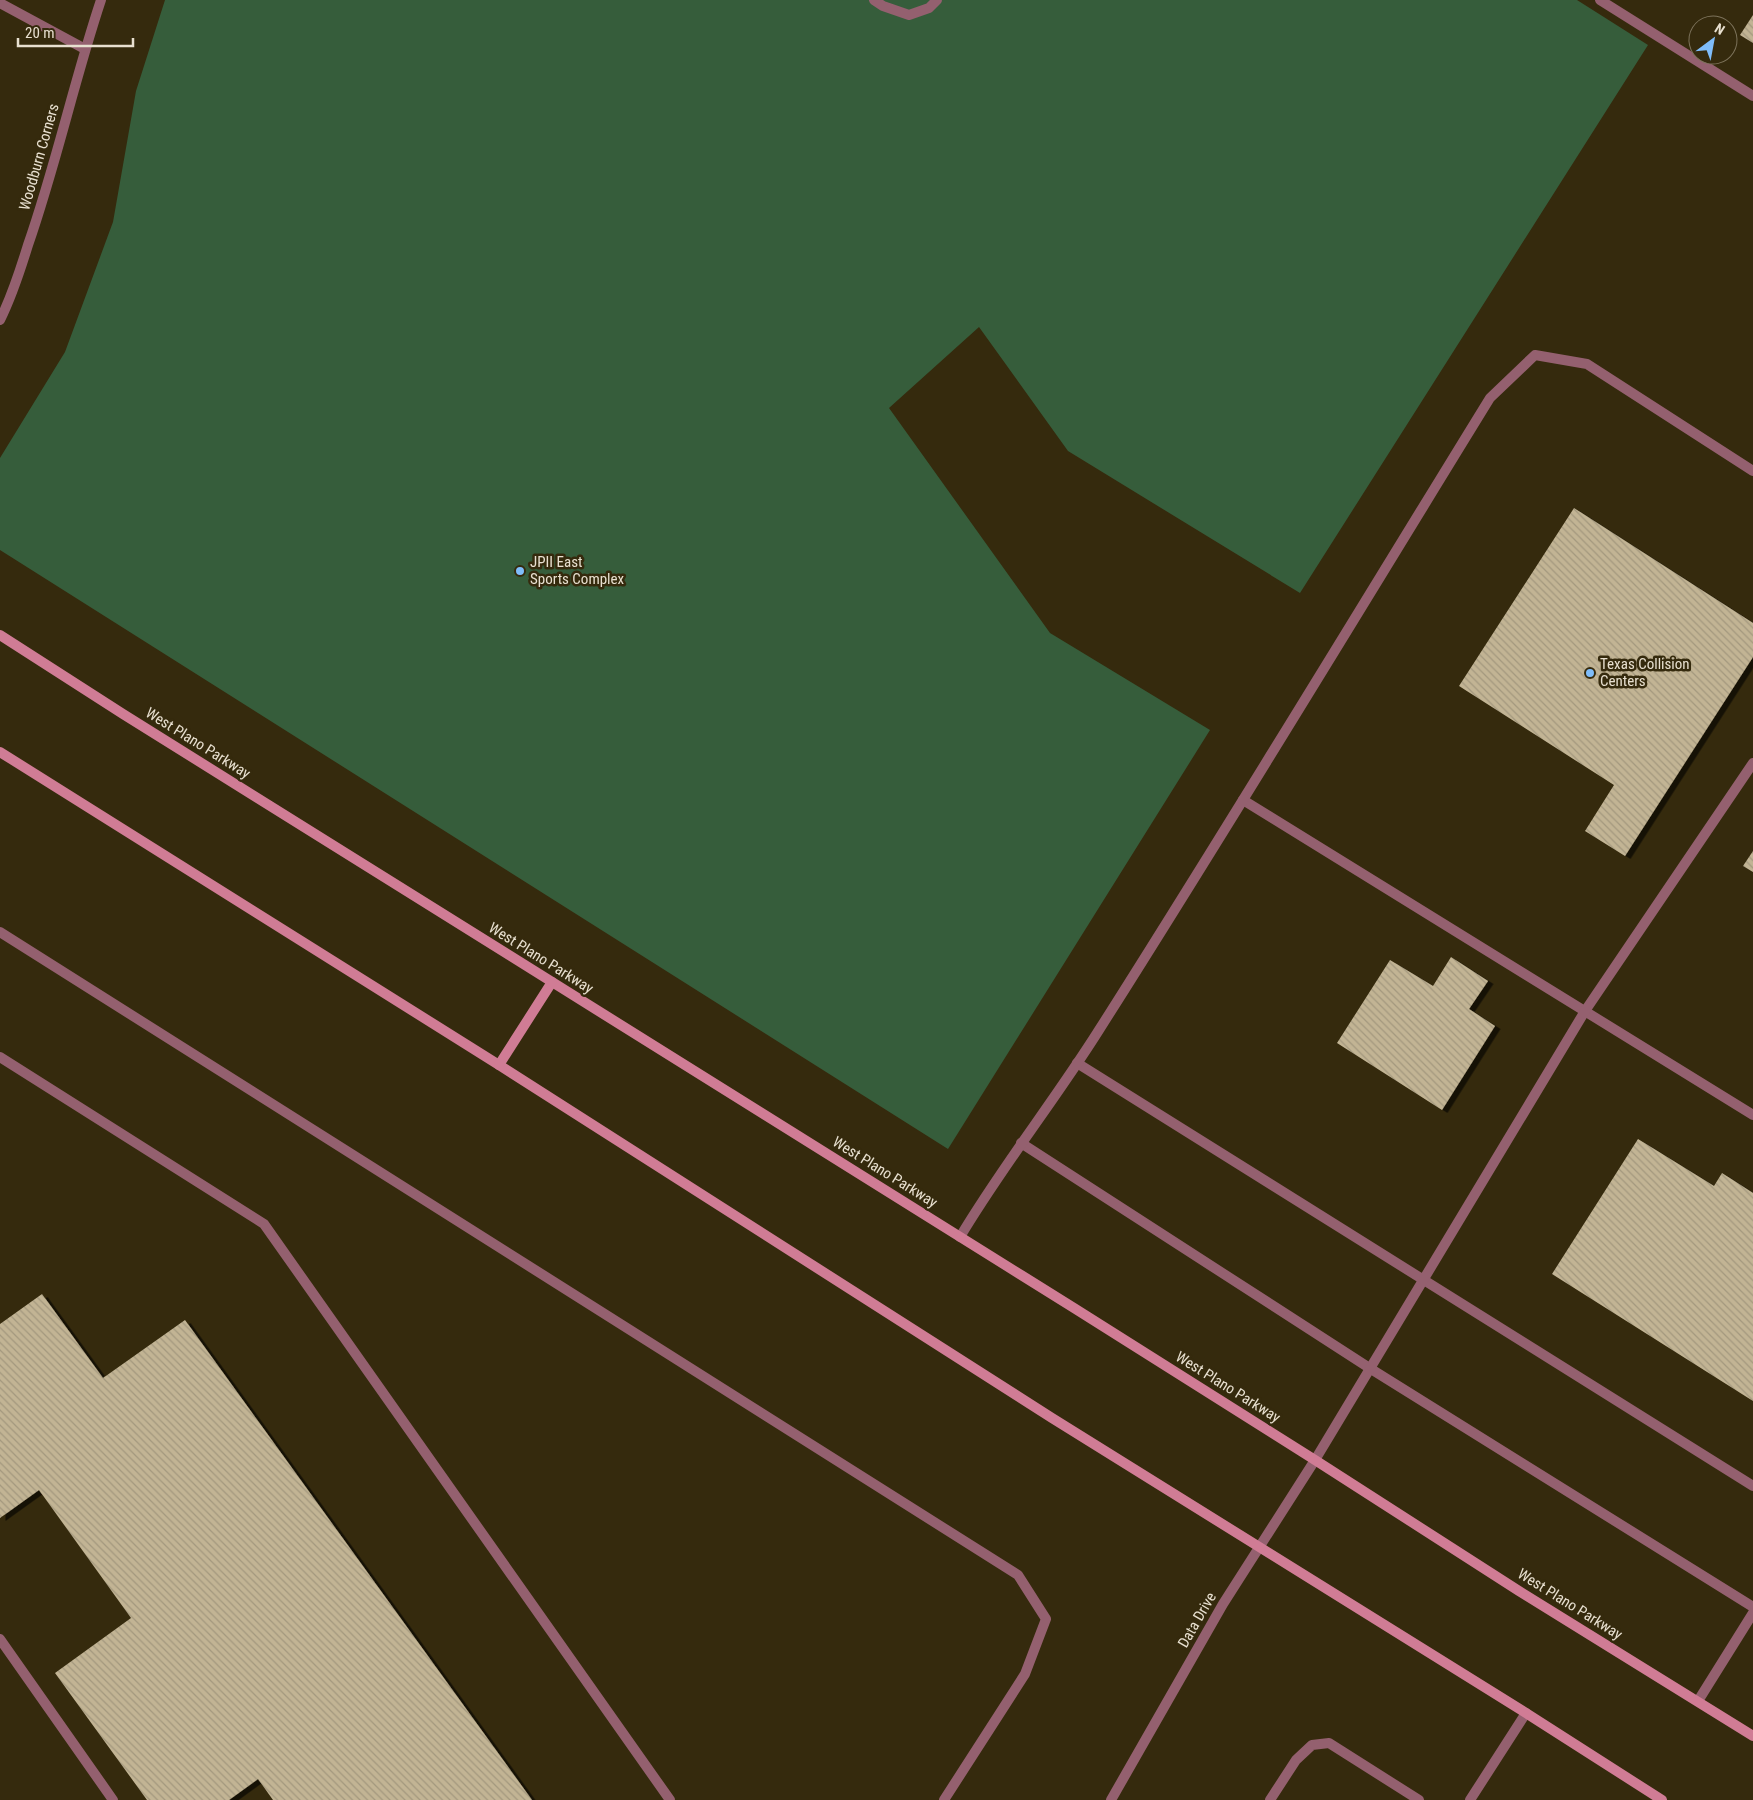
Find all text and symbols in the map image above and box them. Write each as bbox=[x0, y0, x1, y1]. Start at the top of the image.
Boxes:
scale bar bbox=[18, 15, 132, 47]
north arrow bbox=[1688, 15, 1738, 65]
text: N bbox=[1712, 20, 1728, 38]
text: 20 m bbox=[25, 24, 55, 42]
street label: Woodburn Corners bbox=[15, 102, 63, 212]
place label: JPII East Sports Complex bbox=[530, 553, 625, 588]
marker: JPII East Sports Complex bbox=[514, 565, 526, 577]
place label: Texas Collision Centers bbox=[1600, 655, 1690, 690]
marker: Texas Collision Centers bbox=[1584, 667, 1596, 679]
street label: West Plano Parkway bbox=[142, 704, 254, 782]
street label: West Plano Parkway bbox=[485, 919, 597, 997]
street label: West Plano Parkway bbox=[829, 1133, 941, 1211]
street label: West Plano Parkway bbox=[1172, 1348, 1284, 1426]
street label: West Plano Parkway bbox=[1514, 1565, 1626, 1643]
street label: Data Drive bbox=[1174, 1589, 1220, 1651]

